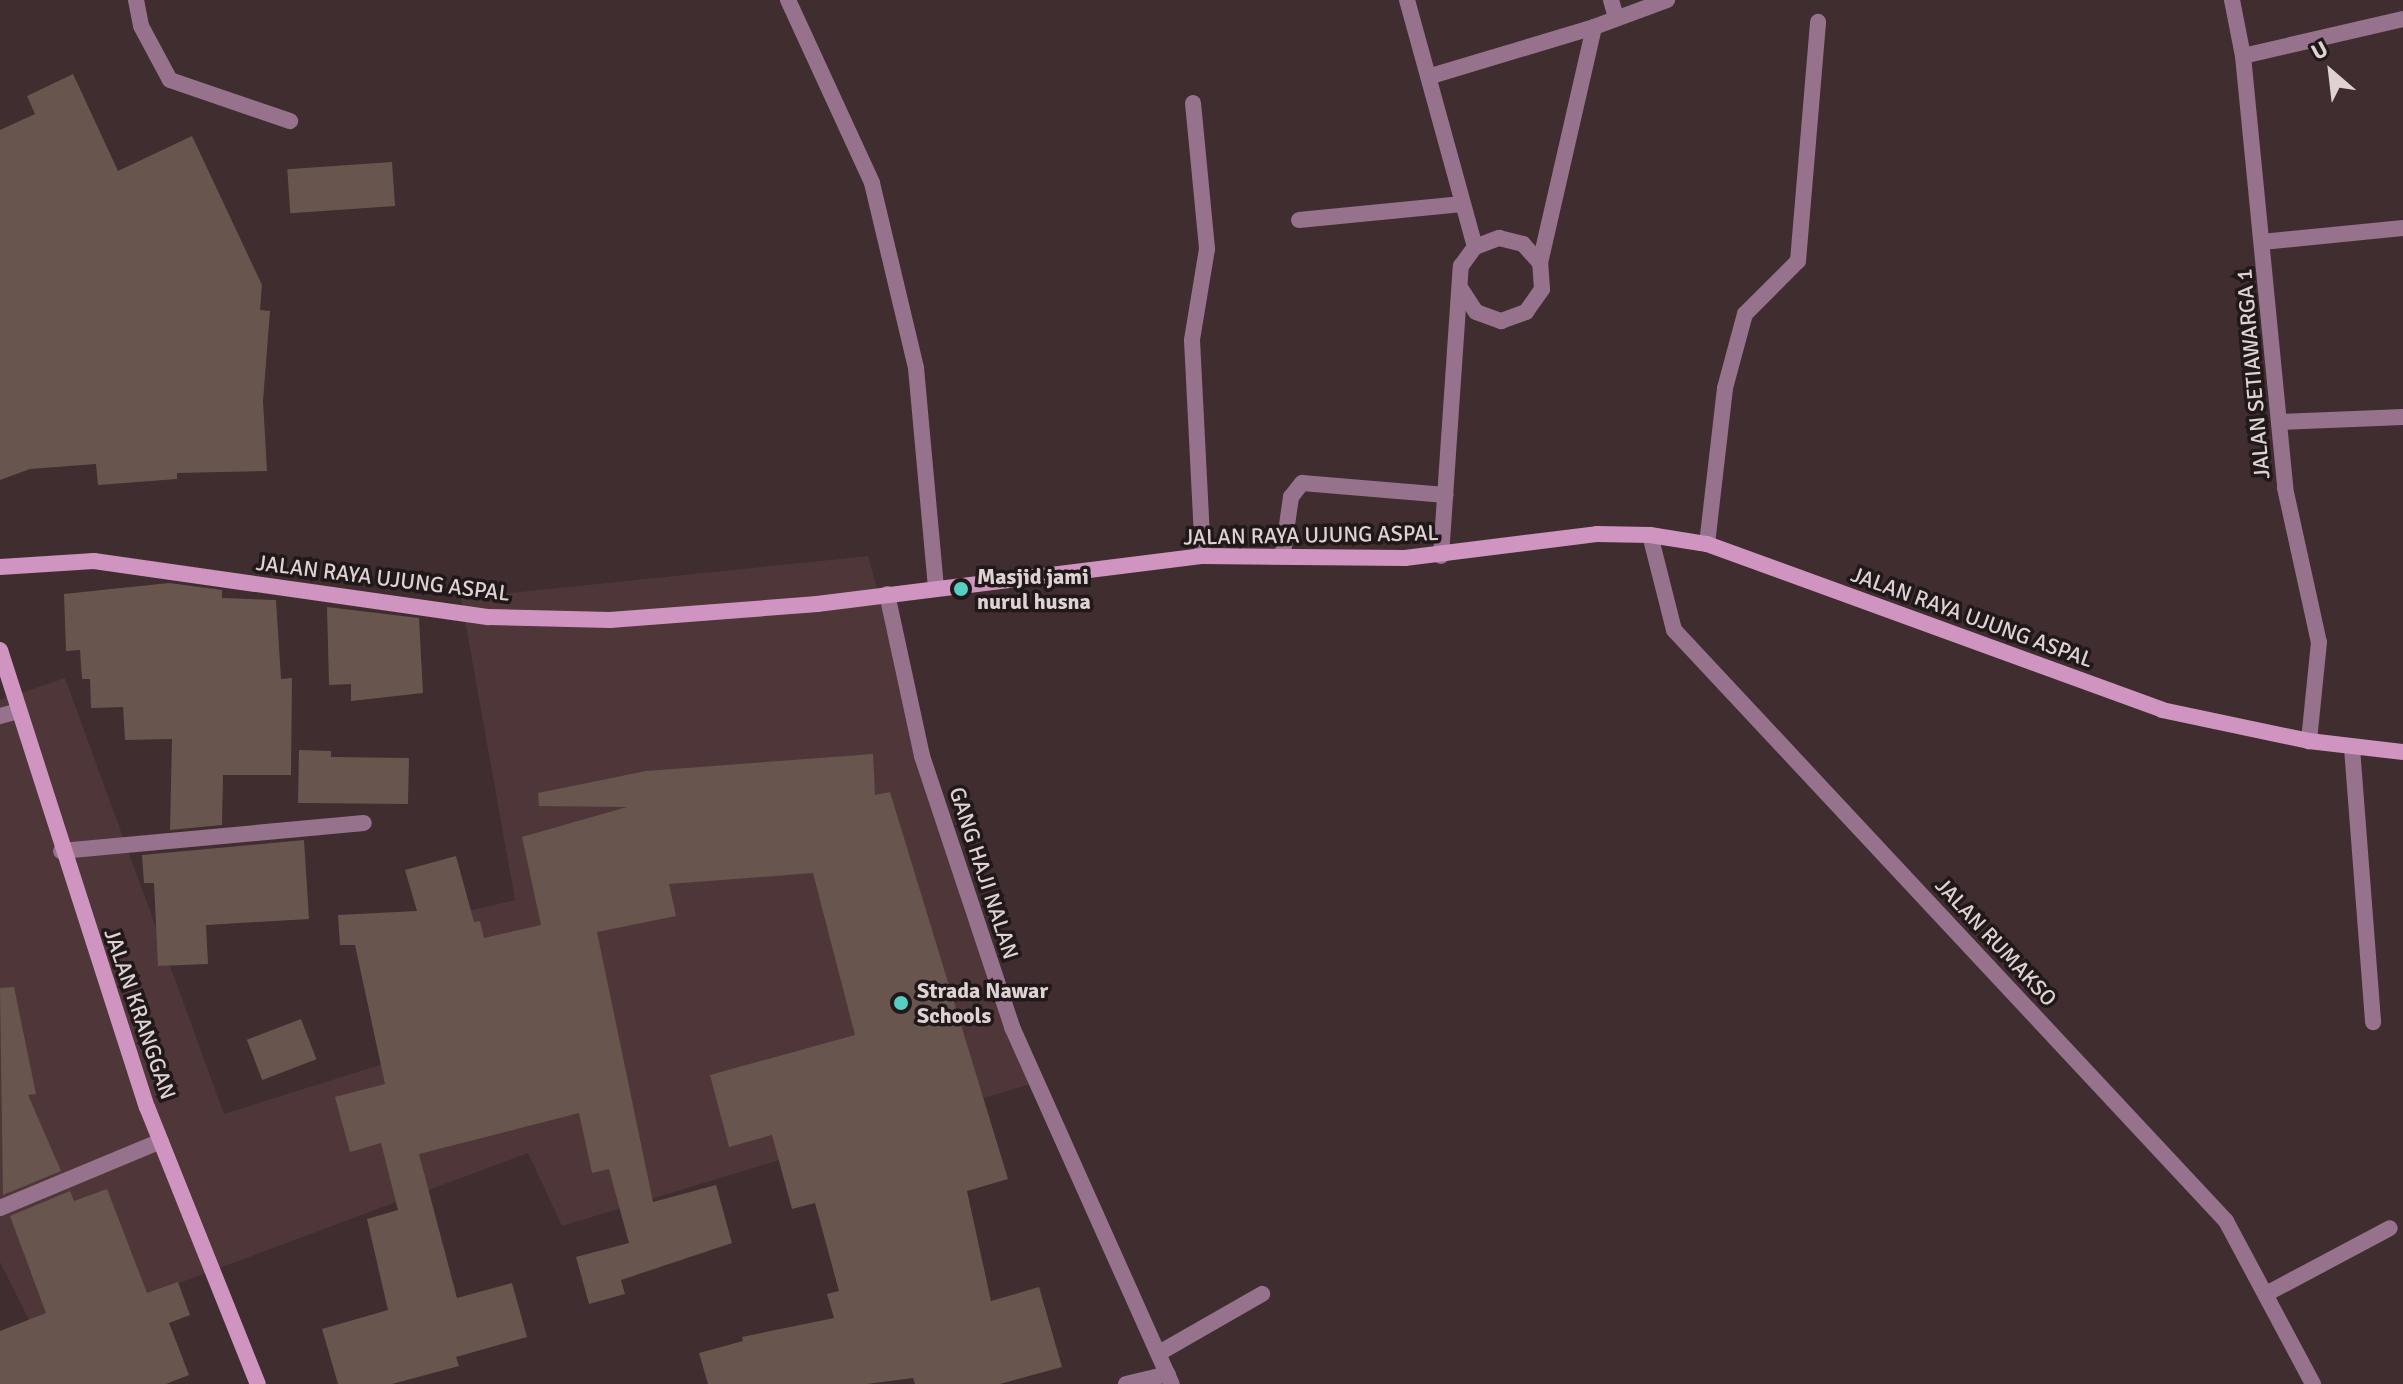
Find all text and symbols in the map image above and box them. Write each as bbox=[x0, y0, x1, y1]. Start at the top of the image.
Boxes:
north arrow bbox=[2291, 32, 2371, 112]
text: U bbox=[2307, 35, 2332, 66]
street label: JALAN SETIAWARGA 1 bbox=[2231, 268, 2275, 480]
street label: JALAN RAYA UJUNG ASPAL bbox=[1183, 520, 1439, 550]
street label: JALAN RAYA UJUNG ASPAL bbox=[255, 549, 511, 607]
street label: JALAN RAYA UJUNG ASPAL bbox=[1847, 561, 2097, 673]
place label: Masjid jami nurul husna bbox=[977, 563, 1091, 614]
marker: Masjid jami nurul husna bbox=[952, 580, 970, 598]
street label: GANG HAJI NALAN bbox=[944, 784, 1024, 962]
street label: JALAN RUMAKSO bbox=[1930, 872, 2062, 1012]
street label: JALAN KRANGGAN bbox=[98, 925, 182, 1103]
place label: Strada Nawar Schools bbox=[917, 977, 1048, 1028]
marker: Strada Nawar Schools bbox=[892, 994, 910, 1012]

